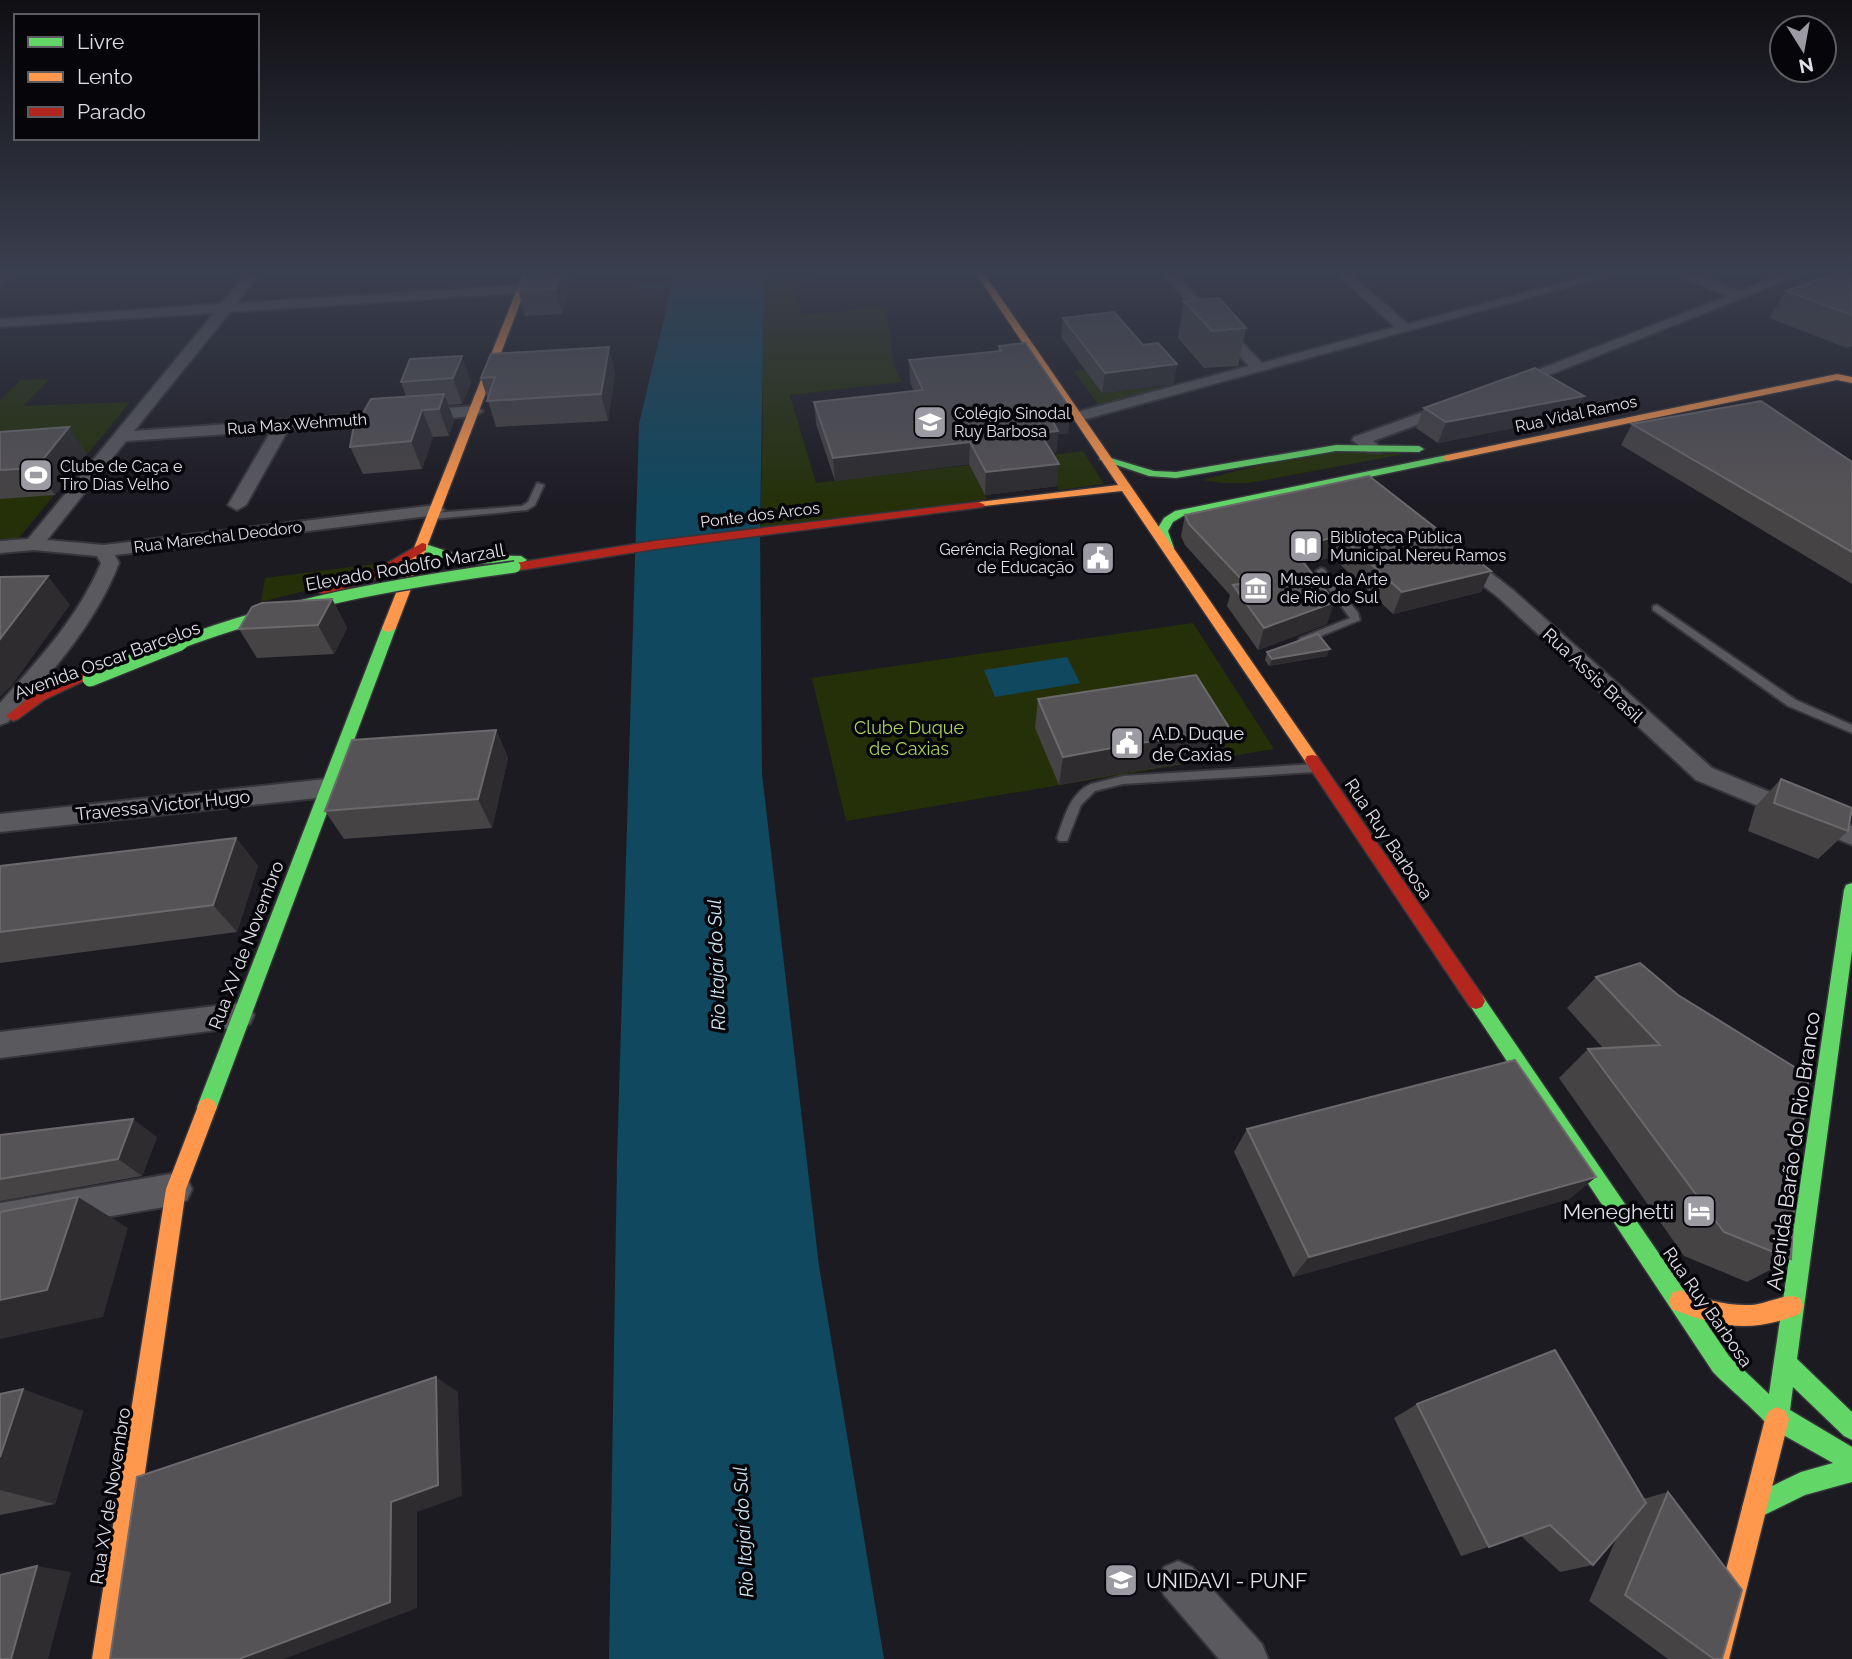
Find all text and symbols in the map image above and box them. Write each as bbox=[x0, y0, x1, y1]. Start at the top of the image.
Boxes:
legend bbox=[14, 14, 259, 140]
north arrow bbox=[1768, 14, 1838, 84]
text: Livre bbox=[77, 29, 124, 54]
text: N bbox=[1797, 54, 1815, 78]
text: Lento bbox=[77, 64, 133, 89]
text: Parado bbox=[77, 99, 146, 124]
street label: Rua Vidal Ramos bbox=[1513, 392, 1639, 436]
school or university icon: Colégio Sinodal Ruy Barbosa bbox=[911, 403, 949, 441]
place label: Colégio Sinodal Ruy Barbosa bbox=[954, 404, 1071, 441]
street label: Rua Max Wehmuth bbox=[226, 410, 368, 438]
sports icon: Clube de Caça e Tiro Dias Velho bbox=[17, 456, 55, 494]
place label: Clube de Caça e Tiro Dias Velho bbox=[60, 457, 182, 494]
street label: Ponte dos Arcos bbox=[699, 498, 821, 532]
street label: Rua Marechal Deodoro bbox=[133, 517, 303, 557]
library icon: Biblioteca Pública Municipal Nereu Ramos bbox=[1287, 527, 1325, 565]
place label: Biblioteca Pública Municipal Nereu Ramos bbox=[1330, 528, 1506, 565]
street label: Elevado Rodolfo Marzall bbox=[304, 539, 506, 595]
public building icon: Gerência Regional de Educação bbox=[1079, 539, 1117, 577]
place label: Gerência Regional de Educação bbox=[939, 540, 1075, 577]
museum icon: Museu da Arte de Rio do Sul bbox=[1237, 569, 1275, 607]
place label: Museu da Arte de Rio do Sul bbox=[1280, 570, 1388, 607]
street label: Avenida Oscar Barcelos bbox=[11, 616, 203, 703]
street label: Rua Assis Brasil bbox=[1539, 624, 1647, 727]
park label: Clube Duque de Caxias bbox=[854, 717, 964, 759]
place label: A.D. Duque de Caxias bbox=[1152, 723, 1245, 765]
public building icon: A.D. Duque de Caxias bbox=[1108, 724, 1146, 762]
street label: Rua Ruy Barbosa bbox=[1341, 775, 1437, 903]
street label: Travessa Victor Hugo bbox=[75, 785, 251, 825]
street label: Rua XV de Novembro bbox=[204, 858, 288, 1032]
water label: Rio Itajaí do Sul bbox=[703, 899, 729, 1031]
street label: Avenida Barão do Rio Branco bbox=[1761, 1010, 1825, 1292]
hotel icon: Meneghetti bbox=[1680, 1192, 1718, 1230]
place label: Meneghetti bbox=[1563, 1199, 1674, 1224]
street label: Rua Ruy Barbosa bbox=[1659, 1243, 1757, 1371]
street label: Rua XV de Novembro bbox=[86, 1406, 134, 1586]
water label: Rio Itajaí do Sul bbox=[729, 1466, 757, 1598]
school or university icon: UNIDAVI - PUNF bbox=[1102, 1561, 1140, 1599]
place label: UNIDAVI - PUNF bbox=[1146, 1568, 1307, 1593]

